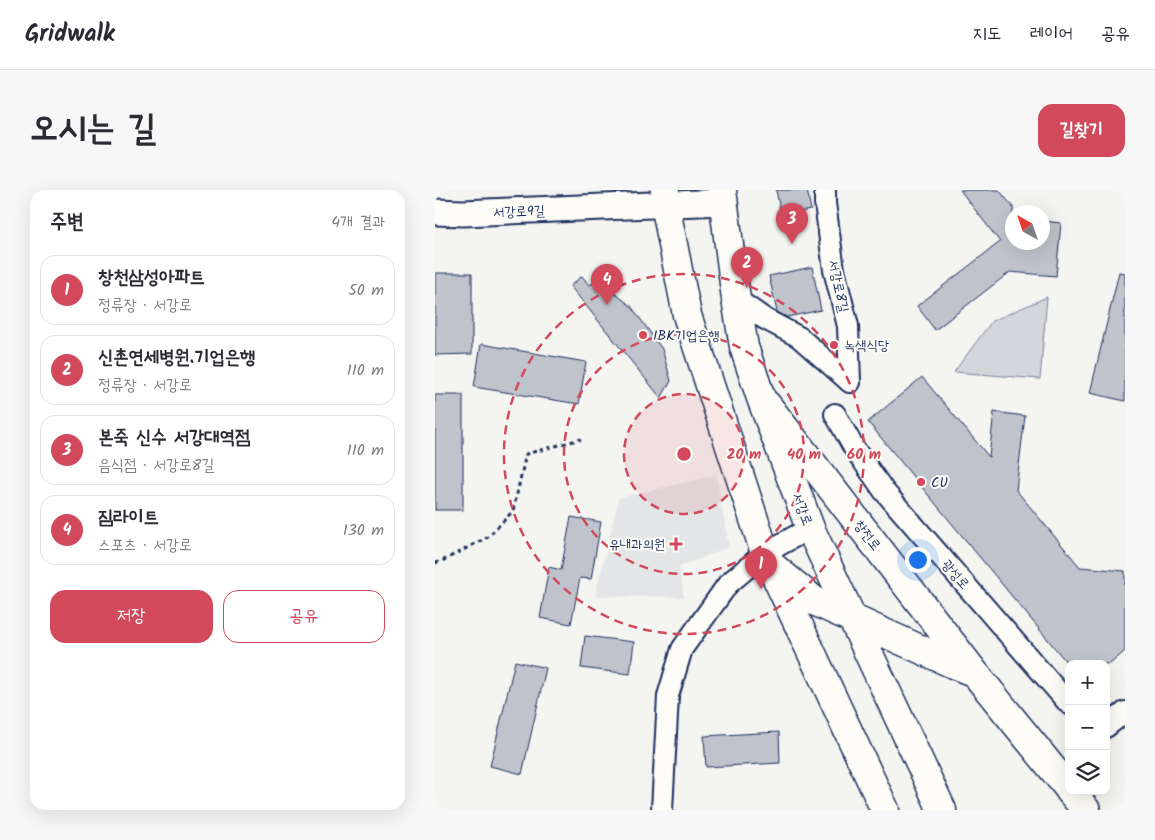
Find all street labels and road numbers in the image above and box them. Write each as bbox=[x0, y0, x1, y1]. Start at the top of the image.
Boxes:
street label: 서강로9길 bbox=[493, 200, 546, 224]
street label: 서강로8길 bbox=[822, 258, 854, 315]
street label: 서강로 bbox=[786, 490, 818, 529]
street label: 창전로 bbox=[848, 516, 886, 556]
street label: 광성로 bbox=[936, 555, 975, 595]

